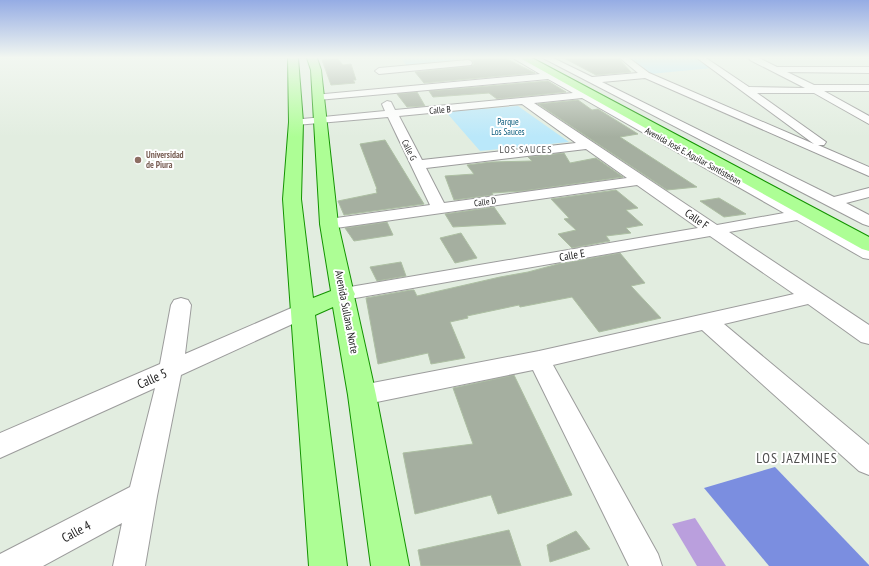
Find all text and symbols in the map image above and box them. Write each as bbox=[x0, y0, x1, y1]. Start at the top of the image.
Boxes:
street label: Calle B bbox=[429, 103, 451, 116]
park label: Parque Los Sauces bbox=[491, 116, 525, 137]
street label: Avenida José E. Aguilar Santisteban bbox=[643, 125, 743, 187]
street label: Calle G bbox=[400, 138, 419, 163]
district label: LOS SAUCES bbox=[500, 143, 552, 156]
place label: Universidad de Piura bbox=[146, 149, 184, 170]
marker: Universidad de Piura bbox=[133, 155, 143, 165]
street label: Calle D bbox=[473, 194, 497, 208]
street label: Calle F bbox=[682, 206, 712, 232]
street label: Calle E bbox=[558, 246, 586, 264]
street label: Avenida Sullana Norte bbox=[332, 269, 362, 355]
street label: Calle 5 bbox=[135, 364, 170, 393]
district label: LOS JAZMINES bbox=[756, 449, 838, 467]
street label: Calle 4 bbox=[59, 517, 94, 546]

